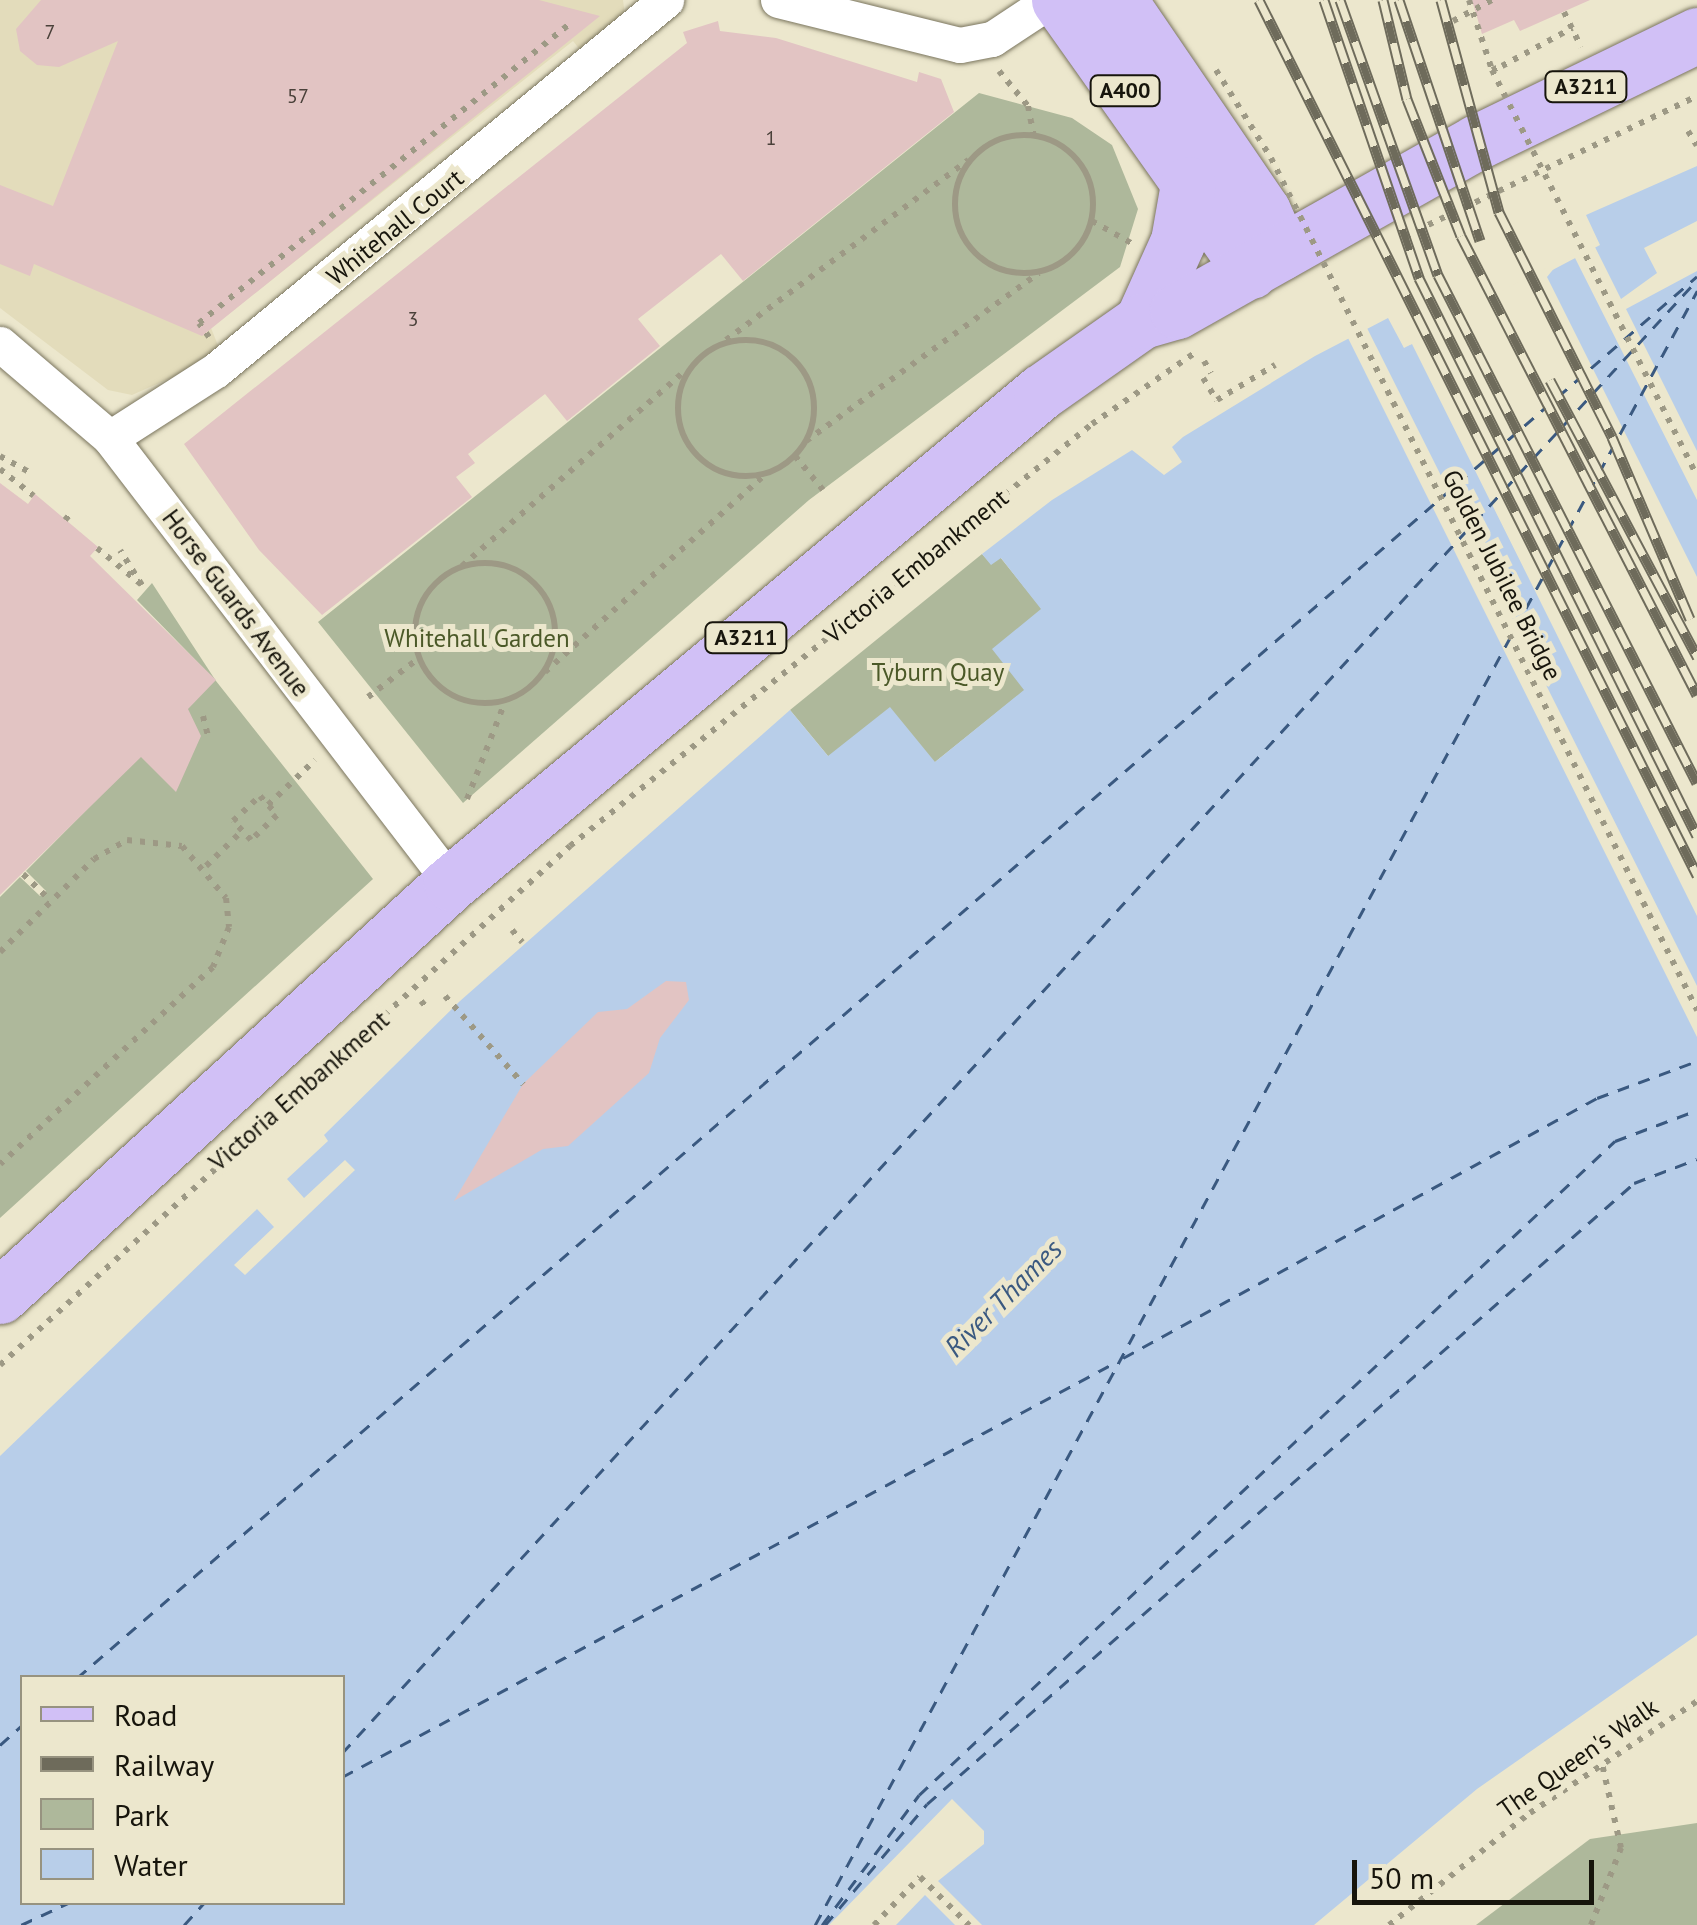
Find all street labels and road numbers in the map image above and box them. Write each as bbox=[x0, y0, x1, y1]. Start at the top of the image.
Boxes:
road number: A3211 bbox=[1544, 70, 1628, 104]
road number: A400 bbox=[1088, 74, 1162, 108]
street label: Whitehall Court bbox=[321, 163, 469, 291]
street label: Golden Jubilee Bridge bbox=[1436, 465, 1568, 685]
street label: Victoria Embankment bbox=[818, 482, 1014, 650]
street label: Horse Guards Avenue bbox=[156, 503, 316, 703]
road number: A3211 bbox=[704, 621, 788, 655]
street label: Victoria Embankment bbox=[203, 1005, 395, 1177]
street label: The Queen's Walk bbox=[1492, 1692, 1664, 1824]

